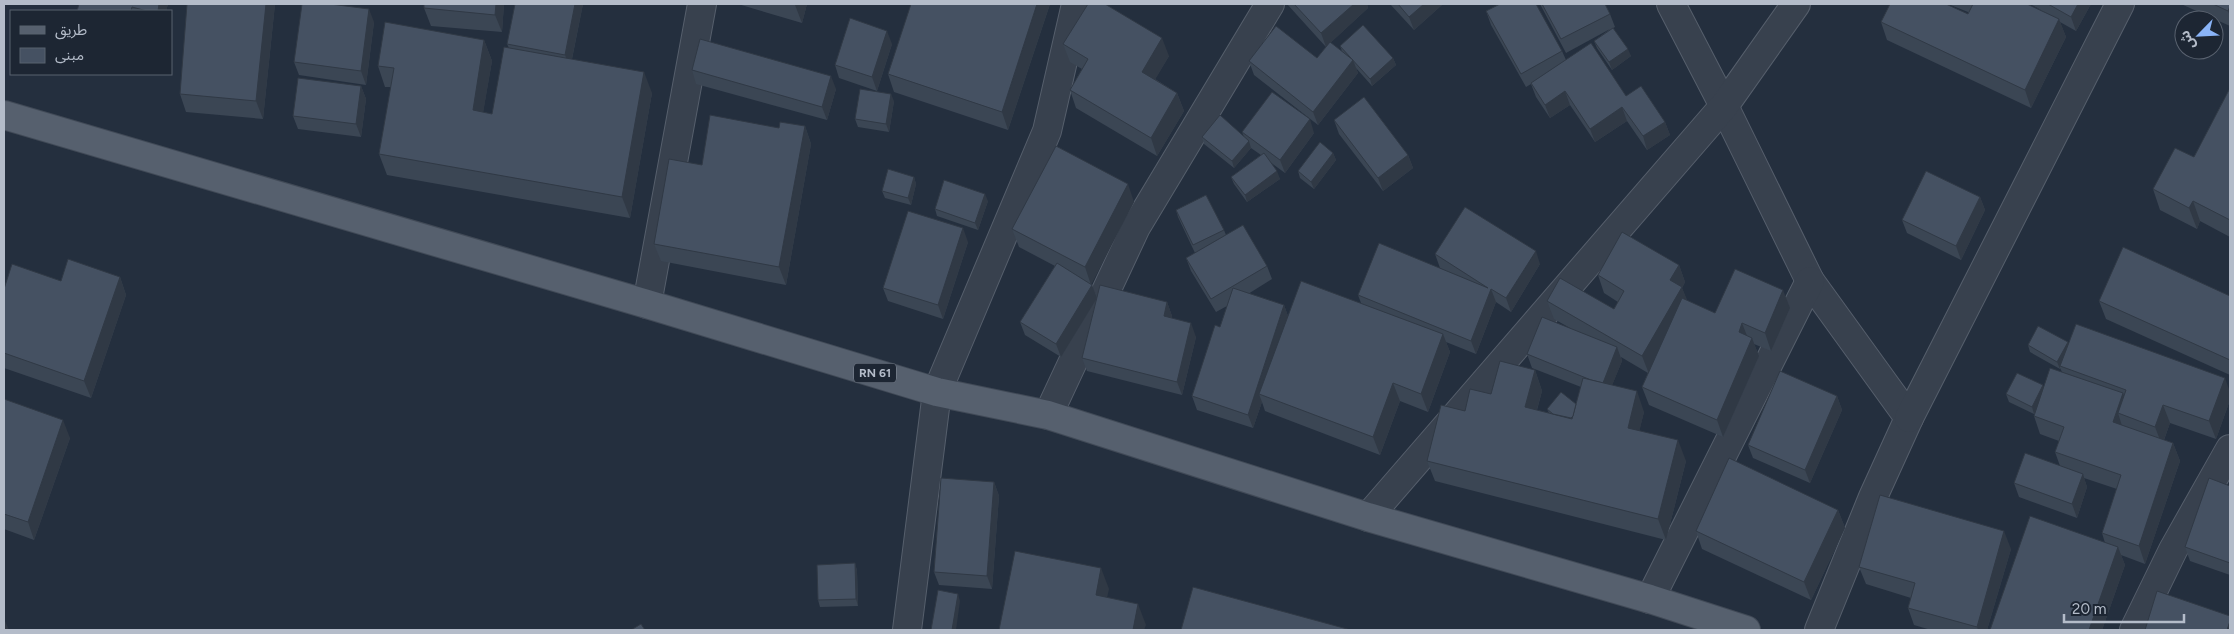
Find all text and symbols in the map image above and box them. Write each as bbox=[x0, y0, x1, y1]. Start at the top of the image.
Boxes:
legend bbox=[10, 10, 172, 75]
north arrow bbox=[2174, 10, 2224, 60]
text: طريق bbox=[55, 21, 87, 40]
text: ش bbox=[2176, 28, 2199, 52]
text: مبنى bbox=[55, 46, 84, 64]
road number: RN 61 bbox=[854, 363, 896, 382]
scale bar bbox=[2064, 592, 2184, 624]
text: 20 m bbox=[2072, 600, 2106, 618]

